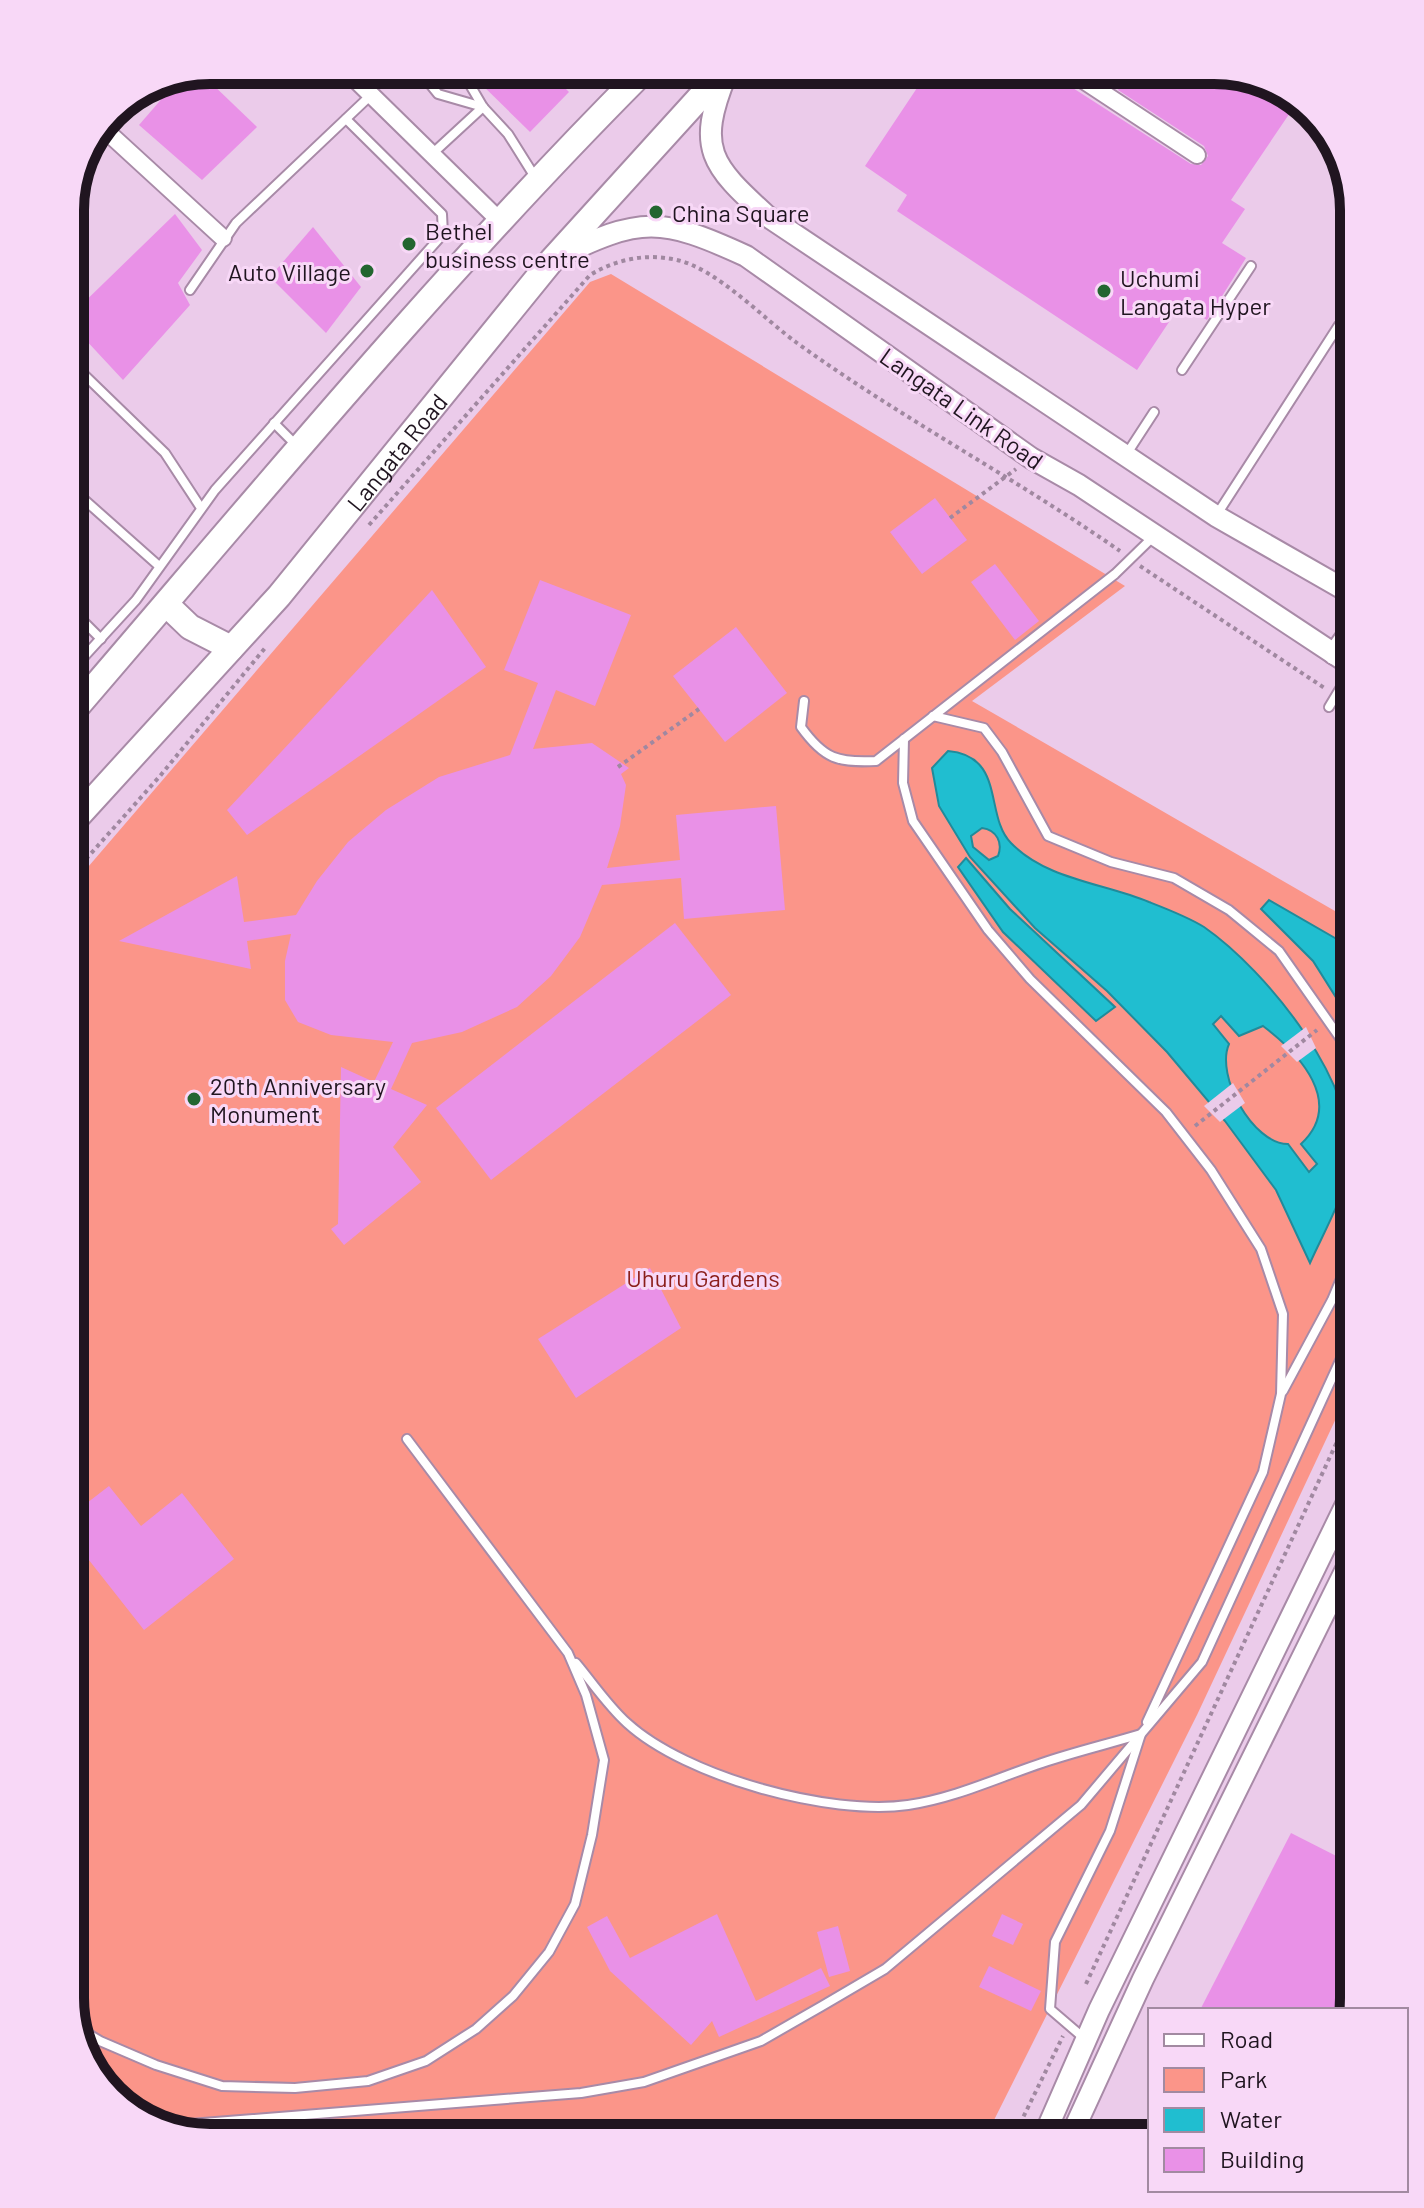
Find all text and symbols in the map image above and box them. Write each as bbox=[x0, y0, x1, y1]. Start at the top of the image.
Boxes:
place label: China Square bbox=[672, 198, 809, 227]
marker: China Square bbox=[647, 203, 665, 221]
place label: Bethel business centre bbox=[425, 216, 590, 273]
marker: Bethel business centre bbox=[400, 235, 418, 253]
place label: Auto Village bbox=[228, 257, 351, 286]
marker: Auto Village bbox=[358, 262, 376, 280]
place label: Uchumi Langata Hyper bbox=[1120, 263, 1271, 320]
marker: Uchumi Langata Hyper bbox=[1095, 282, 1113, 300]
street label: Langata Link Road bbox=[875, 341, 1049, 475]
street label: Langata Road bbox=[340, 387, 453, 516]
place label: 20th Anniversary Monument bbox=[210, 1071, 386, 1128]
marker: 20th Anniversary Monument bbox=[185, 1090, 203, 1108]
park label: Uhuru Gardens bbox=[626, 1263, 780, 1292]
legend bbox=[1148, 2008, 1408, 2192]
text: Road bbox=[1220, 2024, 1273, 2053]
text: Park bbox=[1220, 2064, 1267, 2093]
text: Water bbox=[1220, 2104, 1282, 2133]
text: Building bbox=[1220, 2144, 1304, 2173]

